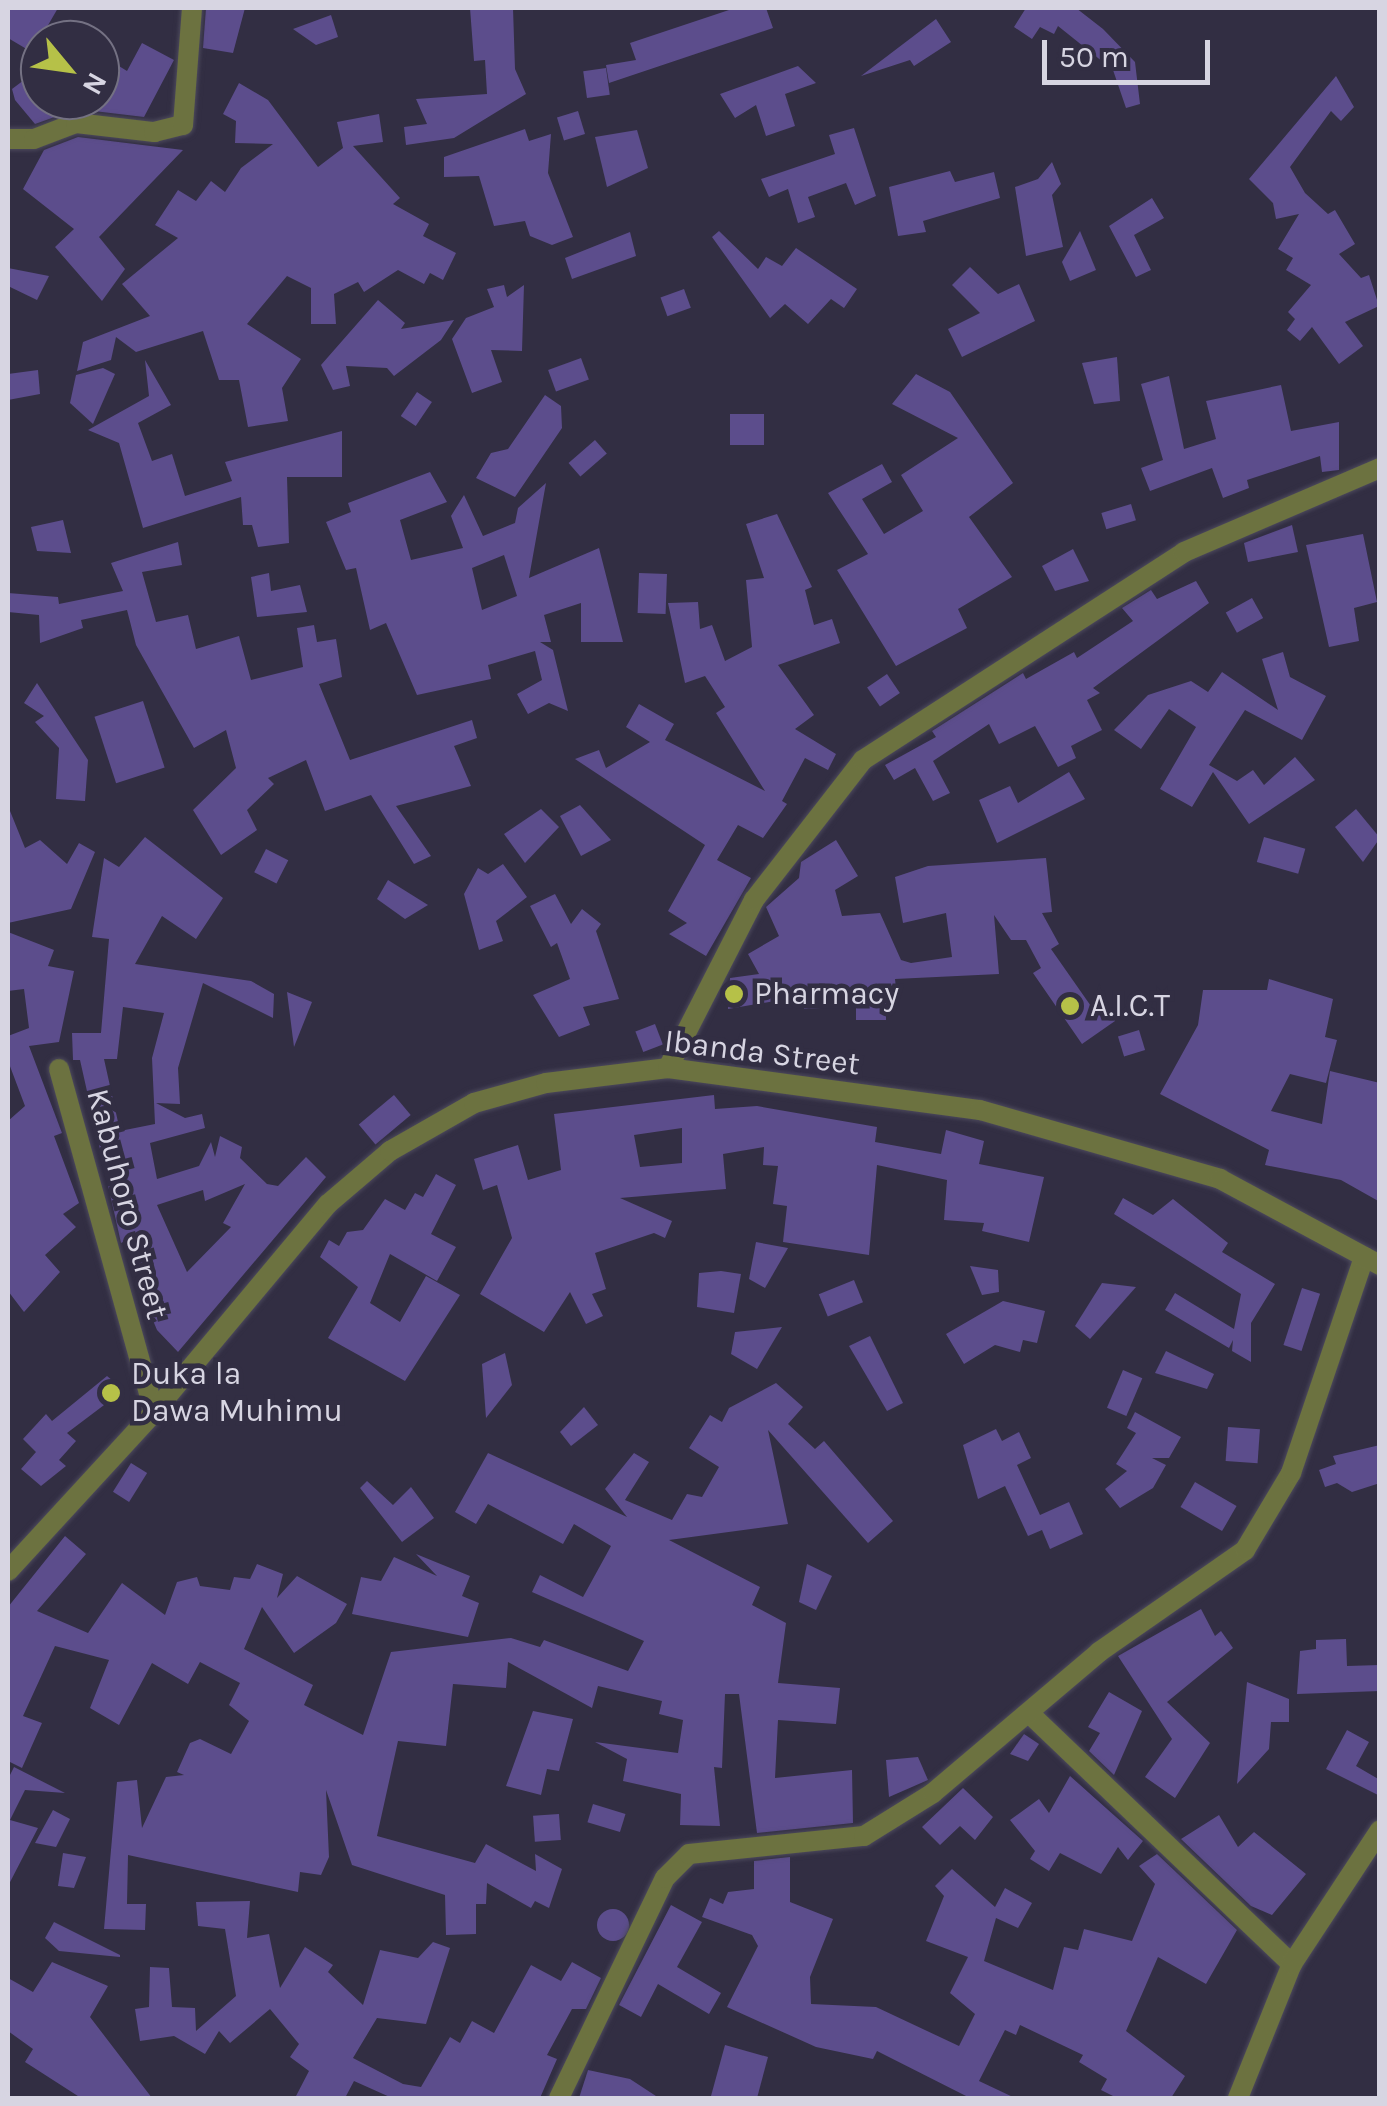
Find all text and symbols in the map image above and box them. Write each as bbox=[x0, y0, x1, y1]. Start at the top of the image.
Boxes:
north arrow bbox=[20, 20, 120, 120]
scale bar bbox=[1047, 20, 1214, 82]
text: 50 m bbox=[1059, 39, 1129, 75]
text: N bbox=[76, 67, 114, 101]
place label: Pharmacy bbox=[754, 975, 899, 1013]
marker: Pharmacy bbox=[723, 983, 745, 1005]
place label: A.I.C.T bbox=[1090, 987, 1170, 1025]
marker: A.I.C.T bbox=[1059, 995, 1081, 1017]
street label: Ibanda Street bbox=[662, 1022, 862, 1084]
street label: Kabuhoro Street bbox=[78, 1085, 176, 1323]
place label: Duka la Dawa Muhimu bbox=[131, 1356, 343, 1431]
marker: Duka la Dawa Muhimu bbox=[100, 1382, 122, 1404]

